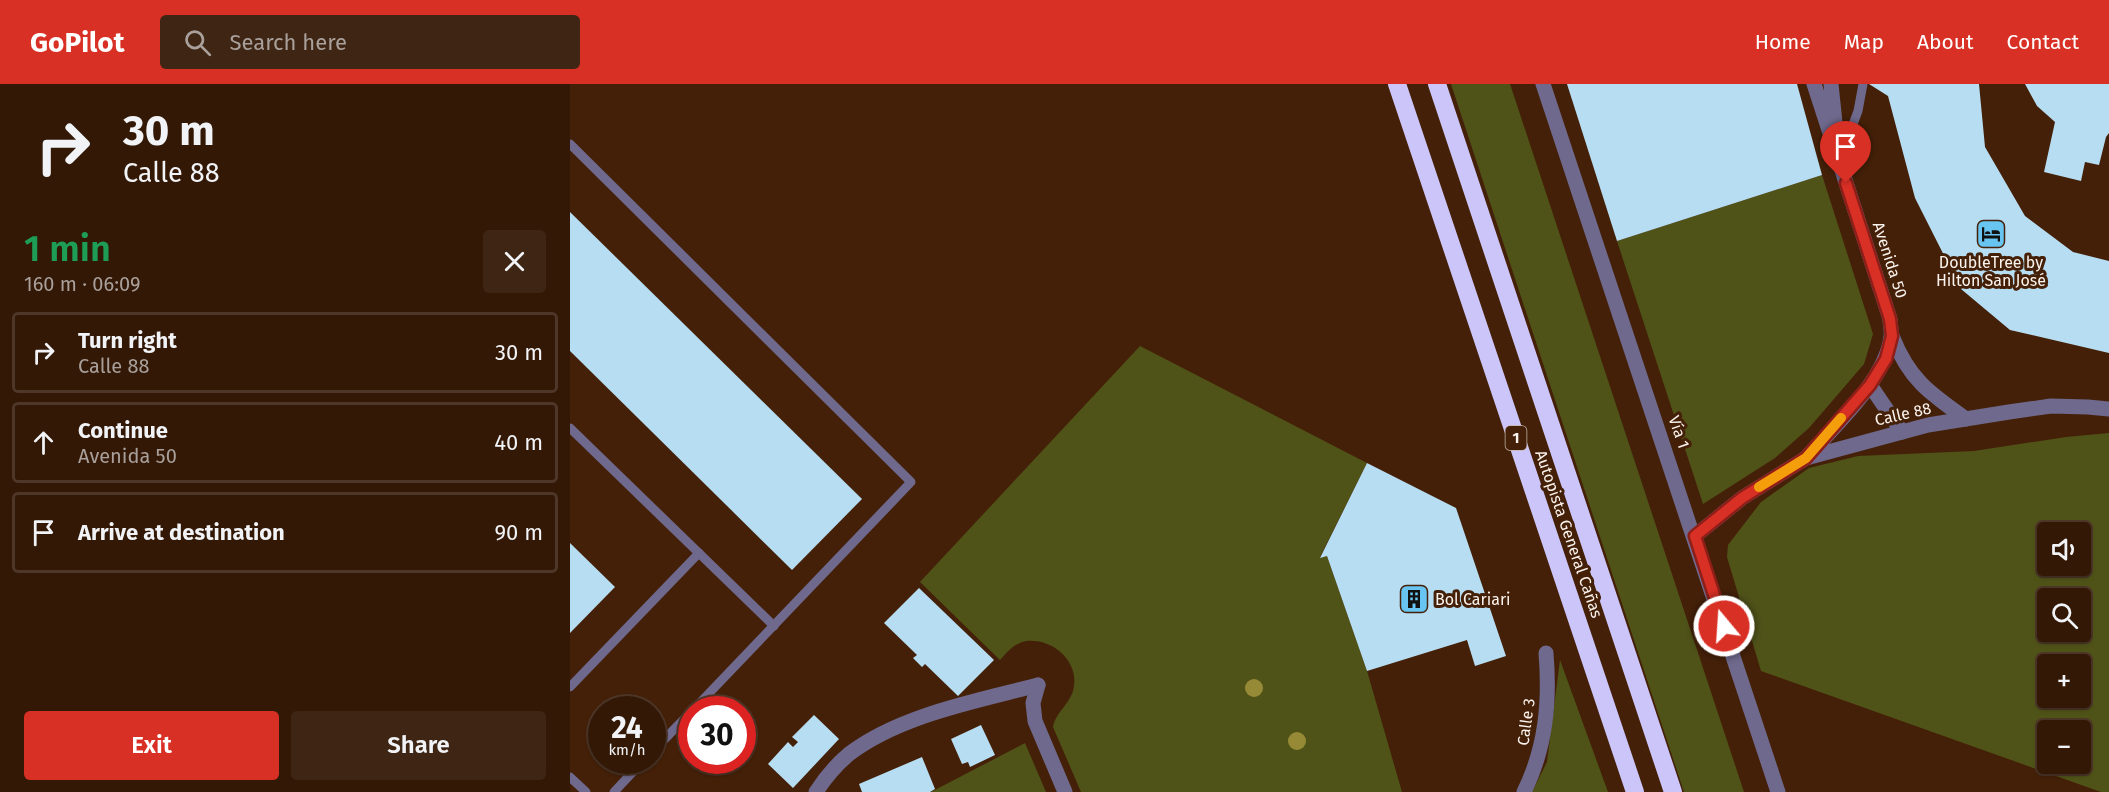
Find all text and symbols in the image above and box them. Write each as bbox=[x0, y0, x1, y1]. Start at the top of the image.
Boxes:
search box bbox=[160, 15, 580, 69]
text: GoPilot bbox=[30, 26, 124, 59]
icon: search bbox=[181, 26, 214, 59]
text: Search here bbox=[229, 29, 347, 56]
text: Home bbox=[1755, 29, 1811, 55]
text: Map bbox=[1844, 29, 1884, 55]
text: About bbox=[1917, 29, 1974, 55]
text: Contact bbox=[2007, 29, 2079, 55]
text: 30 m bbox=[123, 106, 215, 156]
icon: right bbox=[24, 108, 102, 186]
pin bbox=[1820, 121, 1871, 183]
icon: arrive bbox=[1829, 130, 1862, 163]
text: Calle 88 bbox=[123, 157, 220, 189]
hotel icon: DoubleTree by Hilton San José bbox=[1975, 218, 2007, 250]
street label: Avenida 50 bbox=[1869, 219, 1911, 301]
text: 1 min bbox=[24, 227, 111, 271]
button: close bbox=[483, 230, 546, 293]
place label: DoubleTree by Hilton San José bbox=[1936, 253, 2046, 290]
text: 160 m · 06:09 bbox=[24, 272, 140, 296]
text: Turn right bbox=[78, 327, 177, 354]
icon: right bbox=[27, 336, 60, 369]
text: 30 m bbox=[495, 339, 543, 366]
text: Calle 88 bbox=[78, 354, 150, 378]
street label: Calle 88 bbox=[1873, 398, 1933, 430]
street label: Vía 1 bbox=[1665, 413, 1693, 451]
text: Continue bbox=[78, 417, 168, 444]
icon: ahead bbox=[27, 426, 60, 459]
road number: 1 bbox=[1506, 426, 1526, 450]
text: 40 m bbox=[494, 429, 543, 456]
text: Avenida 50 bbox=[78, 444, 177, 468]
street label: Autopista General Cañas bbox=[1531, 448, 1607, 620]
icon: arrive bbox=[27, 516, 60, 549]
text: Arrive at destination bbox=[78, 519, 285, 546]
text: 90 m bbox=[494, 519, 543, 546]
map controls bbox=[2037, 522, 2091, 774]
button: sound bbox=[2037, 522, 2091, 576]
building icon: Bol Cariari bbox=[1398, 583, 1430, 615]
button: search bbox=[2037, 588, 2091, 642]
place label: Bol Cariari bbox=[1435, 590, 1511, 609]
position arrow bbox=[1692, 594, 1756, 658]
button: + bbox=[2037, 654, 2091, 708]
speed limit sign: 30 bbox=[678, 696, 756, 774]
street label: Calle 3 bbox=[1513, 697, 1539, 747]
text: 24 bbox=[611, 710, 643, 746]
button: Exit bbox=[24, 711, 279, 780]
button: Share bbox=[291, 711, 546, 780]
button: − bbox=[2037, 720, 2091, 774]
text: km/h bbox=[608, 741, 646, 759]

